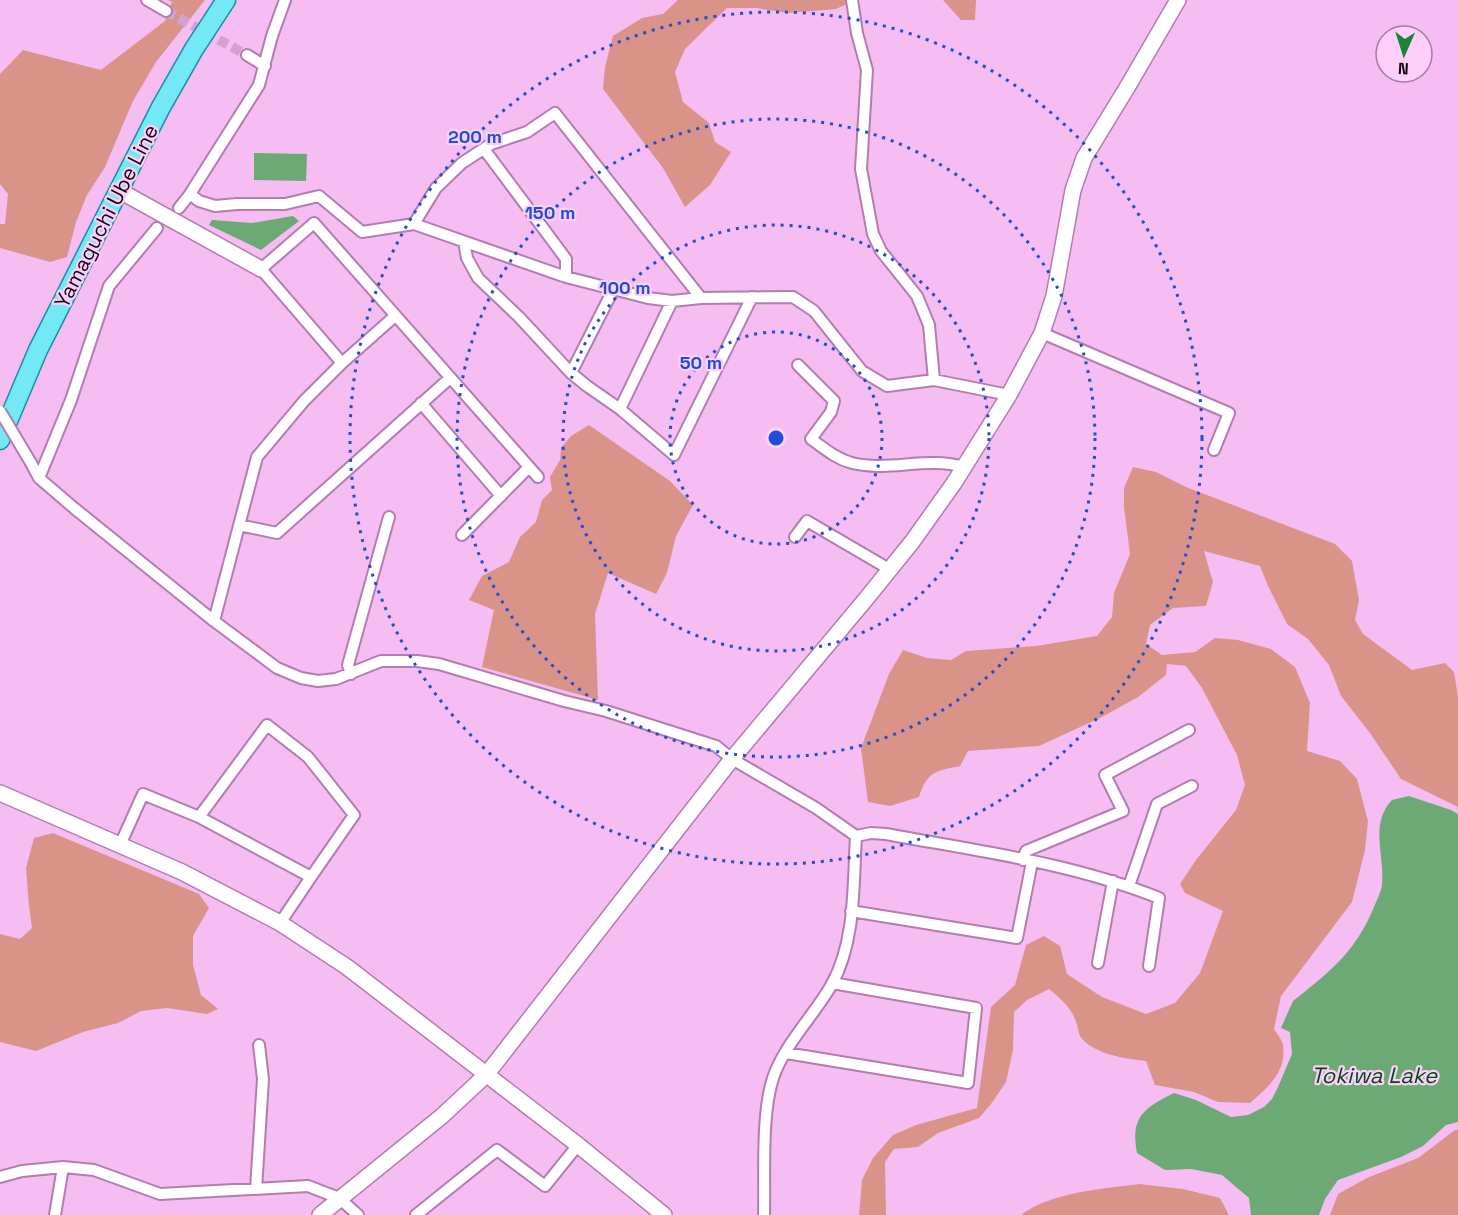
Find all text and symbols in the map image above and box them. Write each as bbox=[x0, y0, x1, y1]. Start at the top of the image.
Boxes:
north arrow bbox=[1374, 24, 1434, 84]
text: N bbox=[1397, 58, 1409, 79]
street label: Yamaguchi Ube Line bbox=[48, 120, 164, 312]
text: 200 m bbox=[448, 125, 502, 148]
text: 150 m bbox=[525, 201, 575, 224]
text: 100 m bbox=[599, 276, 651, 299]
text: 50 m bbox=[680, 351, 722, 374]
centre of rings bbox=[766, 428, 786, 448]
water label: Tokiwa Lake bbox=[1311, 1061, 1438, 1089]

